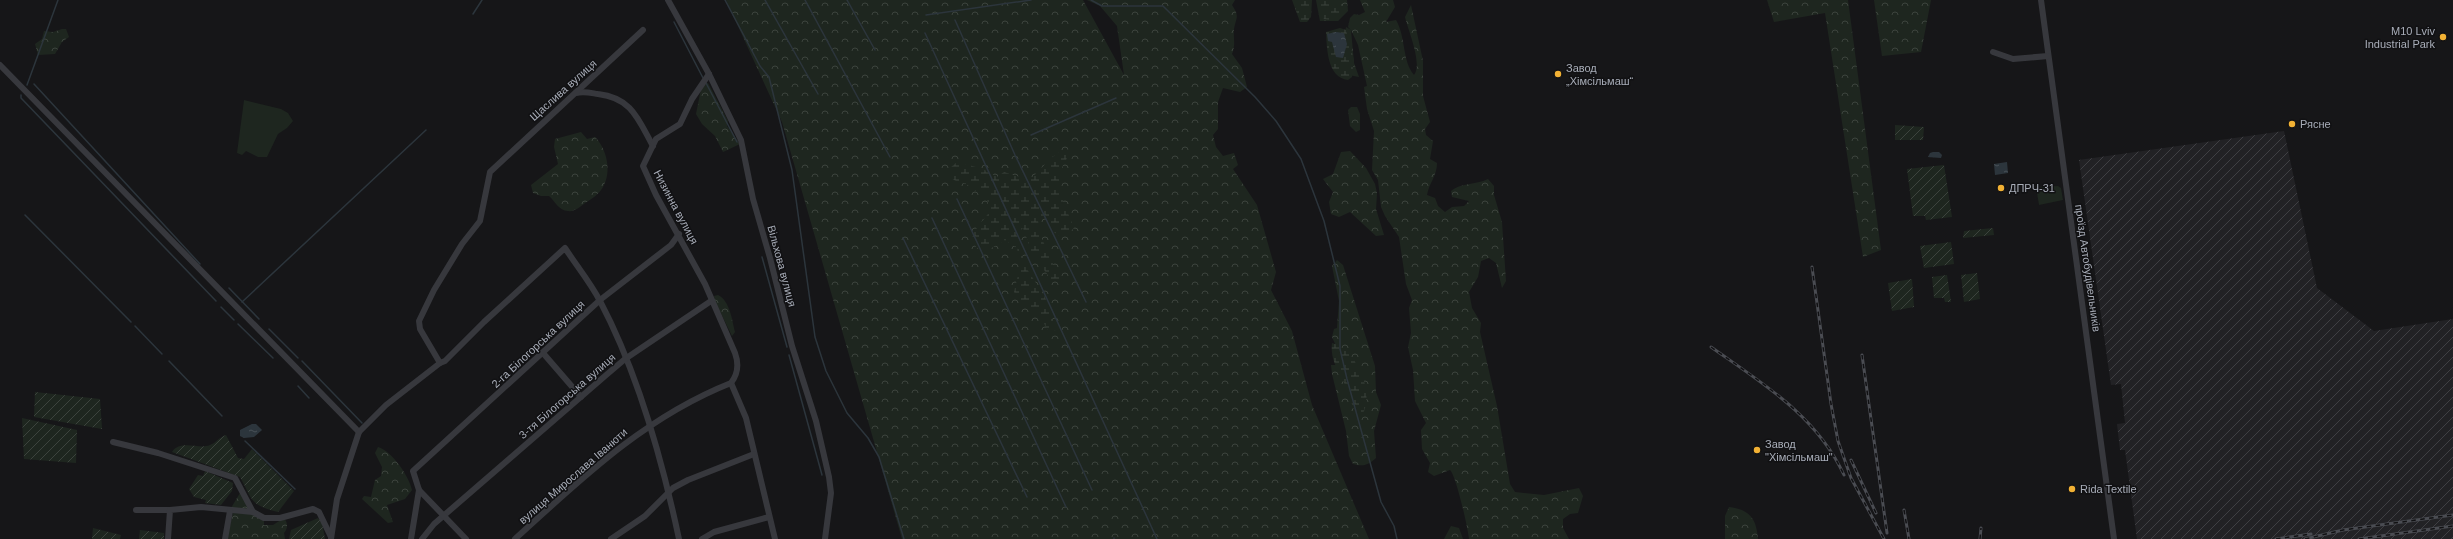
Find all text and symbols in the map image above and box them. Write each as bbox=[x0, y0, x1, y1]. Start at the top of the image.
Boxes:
place label: M10 Lviv Industrial Park bbox=[2365, 25, 2435, 50]
marker: M10 Lviv Industrial Park bbox=[2438, 32, 2448, 42]
street label: Щаслива вулиця bbox=[527, 57, 599, 123]
place label: Завод „Хімсільмаш“ bbox=[1566, 62, 1634, 87]
marker: Завод „Хімсільмаш“ bbox=[1553, 69, 1563, 79]
place label: Рясне bbox=[2300, 118, 2331, 130]
marker: Рясне bbox=[2287, 119, 2297, 129]
street label: Низинна вулиця bbox=[651, 168, 701, 246]
place label: ДПРЧ-31 bbox=[2009, 182, 2055, 194]
marker: ДПРЧ-31 bbox=[1996, 183, 2006, 193]
street label: проїзд Автобудівельників bbox=[2073, 204, 2103, 333]
street label: Вільхова вулиця bbox=[765, 224, 799, 308]
street label: 2-га Білогорська вулиця bbox=[489, 298, 587, 390]
street label: 3-тя Білогорська вулиця bbox=[517, 351, 617, 441]
street label: вулиця Мирослава Іванюти bbox=[516, 426, 630, 526]
place label: Завод "Хімсільмаш" bbox=[1765, 438, 1833, 463]
marker: Завод "Хімсільмаш" bbox=[1752, 445, 1762, 455]
place label: Rida Textile bbox=[2080, 483, 2137, 495]
marker: Rida Textile bbox=[2067, 484, 2077, 494]

